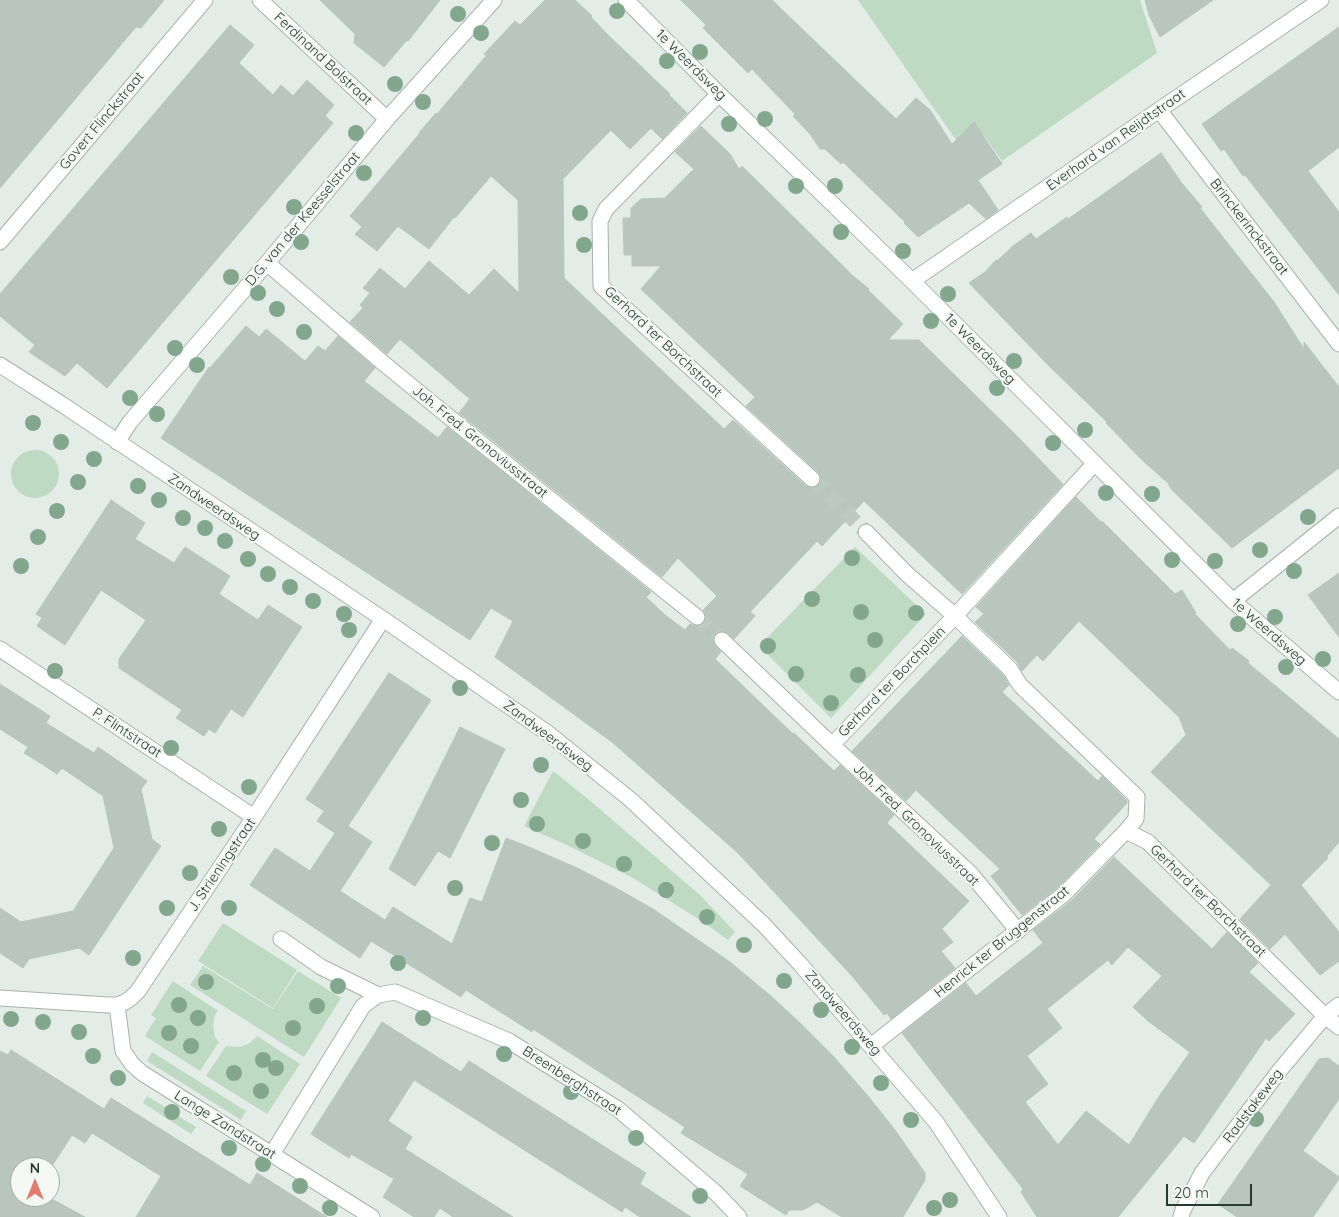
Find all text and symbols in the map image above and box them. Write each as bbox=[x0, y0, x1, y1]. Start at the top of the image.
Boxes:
street label: Ferdinand Bolstraat bbox=[270, 9, 376, 109]
street label: 1e Weerdsweg bbox=[652, 26, 730, 104]
street label: Govert Flinckstraat bbox=[56, 69, 148, 173]
street label: Everhard van Reijdtstraat bbox=[1043, 86, 1189, 194]
street label: D.G. van der Keesselstraat bbox=[242, 149, 364, 289]
street label: Brinckerinckstraat bbox=[1206, 176, 1292, 278]
street label: Gerhard ter Borchstraat bbox=[601, 283, 725, 401]
street label: 1e Weerdsweg bbox=[941, 310, 1019, 388]
street label: Joh. Fred. Gronoviusstraat bbox=[409, 382, 551, 502]
street label: Zandweerdsweg bbox=[165, 470, 263, 544]
street label: 1e Weerdsweg bbox=[1228, 595, 1310, 669]
street label: Gerhard ter Borchplein bbox=[835, 623, 949, 741]
street label: Zandweerdsweg bbox=[500, 697, 596, 775]
street label: P. Flintstraat bbox=[89, 704, 165, 762]
street label: Joh. Fred. Gronoviusstraat bbox=[849, 760, 983, 890]
street label: J. Strieningstraat bbox=[184, 815, 260, 915]
street label: Gerhard ter Borchstraat bbox=[1146, 841, 1270, 961]
street label: Henrick ter Bruggenstraat bbox=[931, 882, 1073, 1002]
street label: Zandweerdsweg bbox=[801, 967, 885, 1059]
street label: Breenberghstraat bbox=[519, 1043, 625, 1119]
street label: Radstakeweg bbox=[1220, 1066, 1286, 1146]
street label: Lange Zandstraat bbox=[171, 1087, 279, 1163]
north arrow bbox=[10, 1157, 60, 1207]
text: N bbox=[30, 1159, 40, 1177]
scale bar bbox=[1169, 1174, 1255, 1206]
text: 20 m bbox=[1174, 1183, 1209, 1202]

